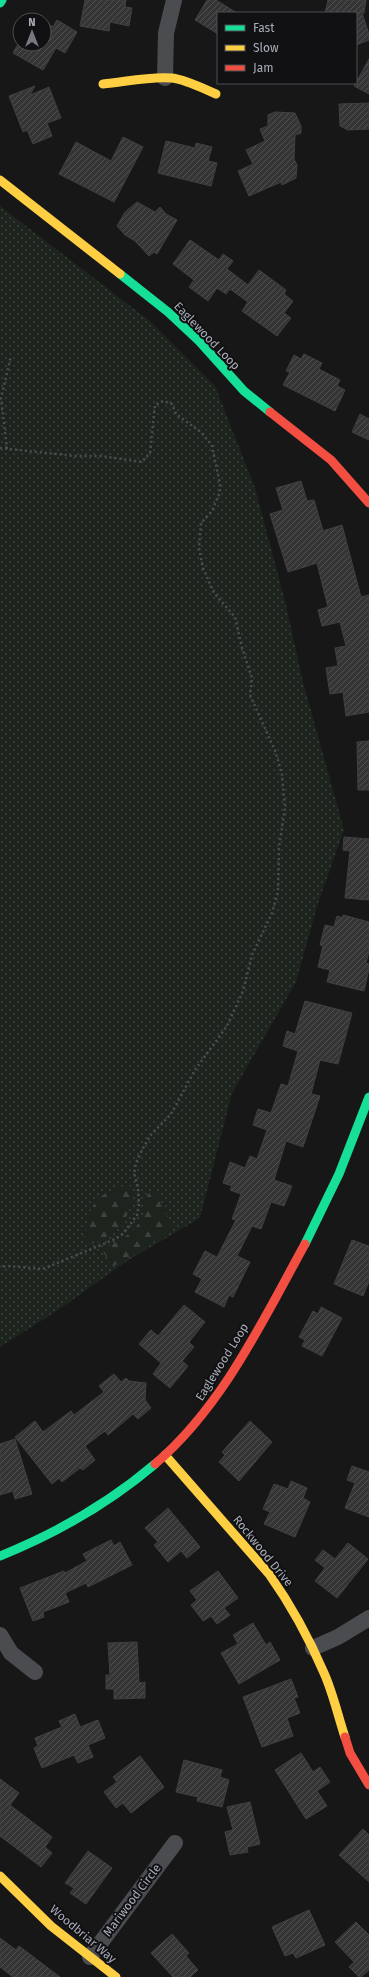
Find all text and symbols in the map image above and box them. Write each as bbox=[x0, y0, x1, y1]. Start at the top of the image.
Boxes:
north arrow bbox=[12, 12, 52, 52]
legend bbox=[217, 12, 357, 84]
text: N bbox=[28, 16, 36, 29]
text: Fast bbox=[253, 21, 275, 35]
text: Slow bbox=[253, 41, 279, 55]
text: Jam bbox=[253, 61, 273, 75]
street label: Eaglewood Loop bbox=[171, 299, 243, 373]
street label: Eaglewood Loop bbox=[193, 1321, 251, 1403]
street label: Rockwood Drive bbox=[230, 1513, 296, 1589]
street label: Mariwood Circle bbox=[100, 1861, 164, 1939]
street label: Woodbriar Way bbox=[47, 1902, 119, 1966]

